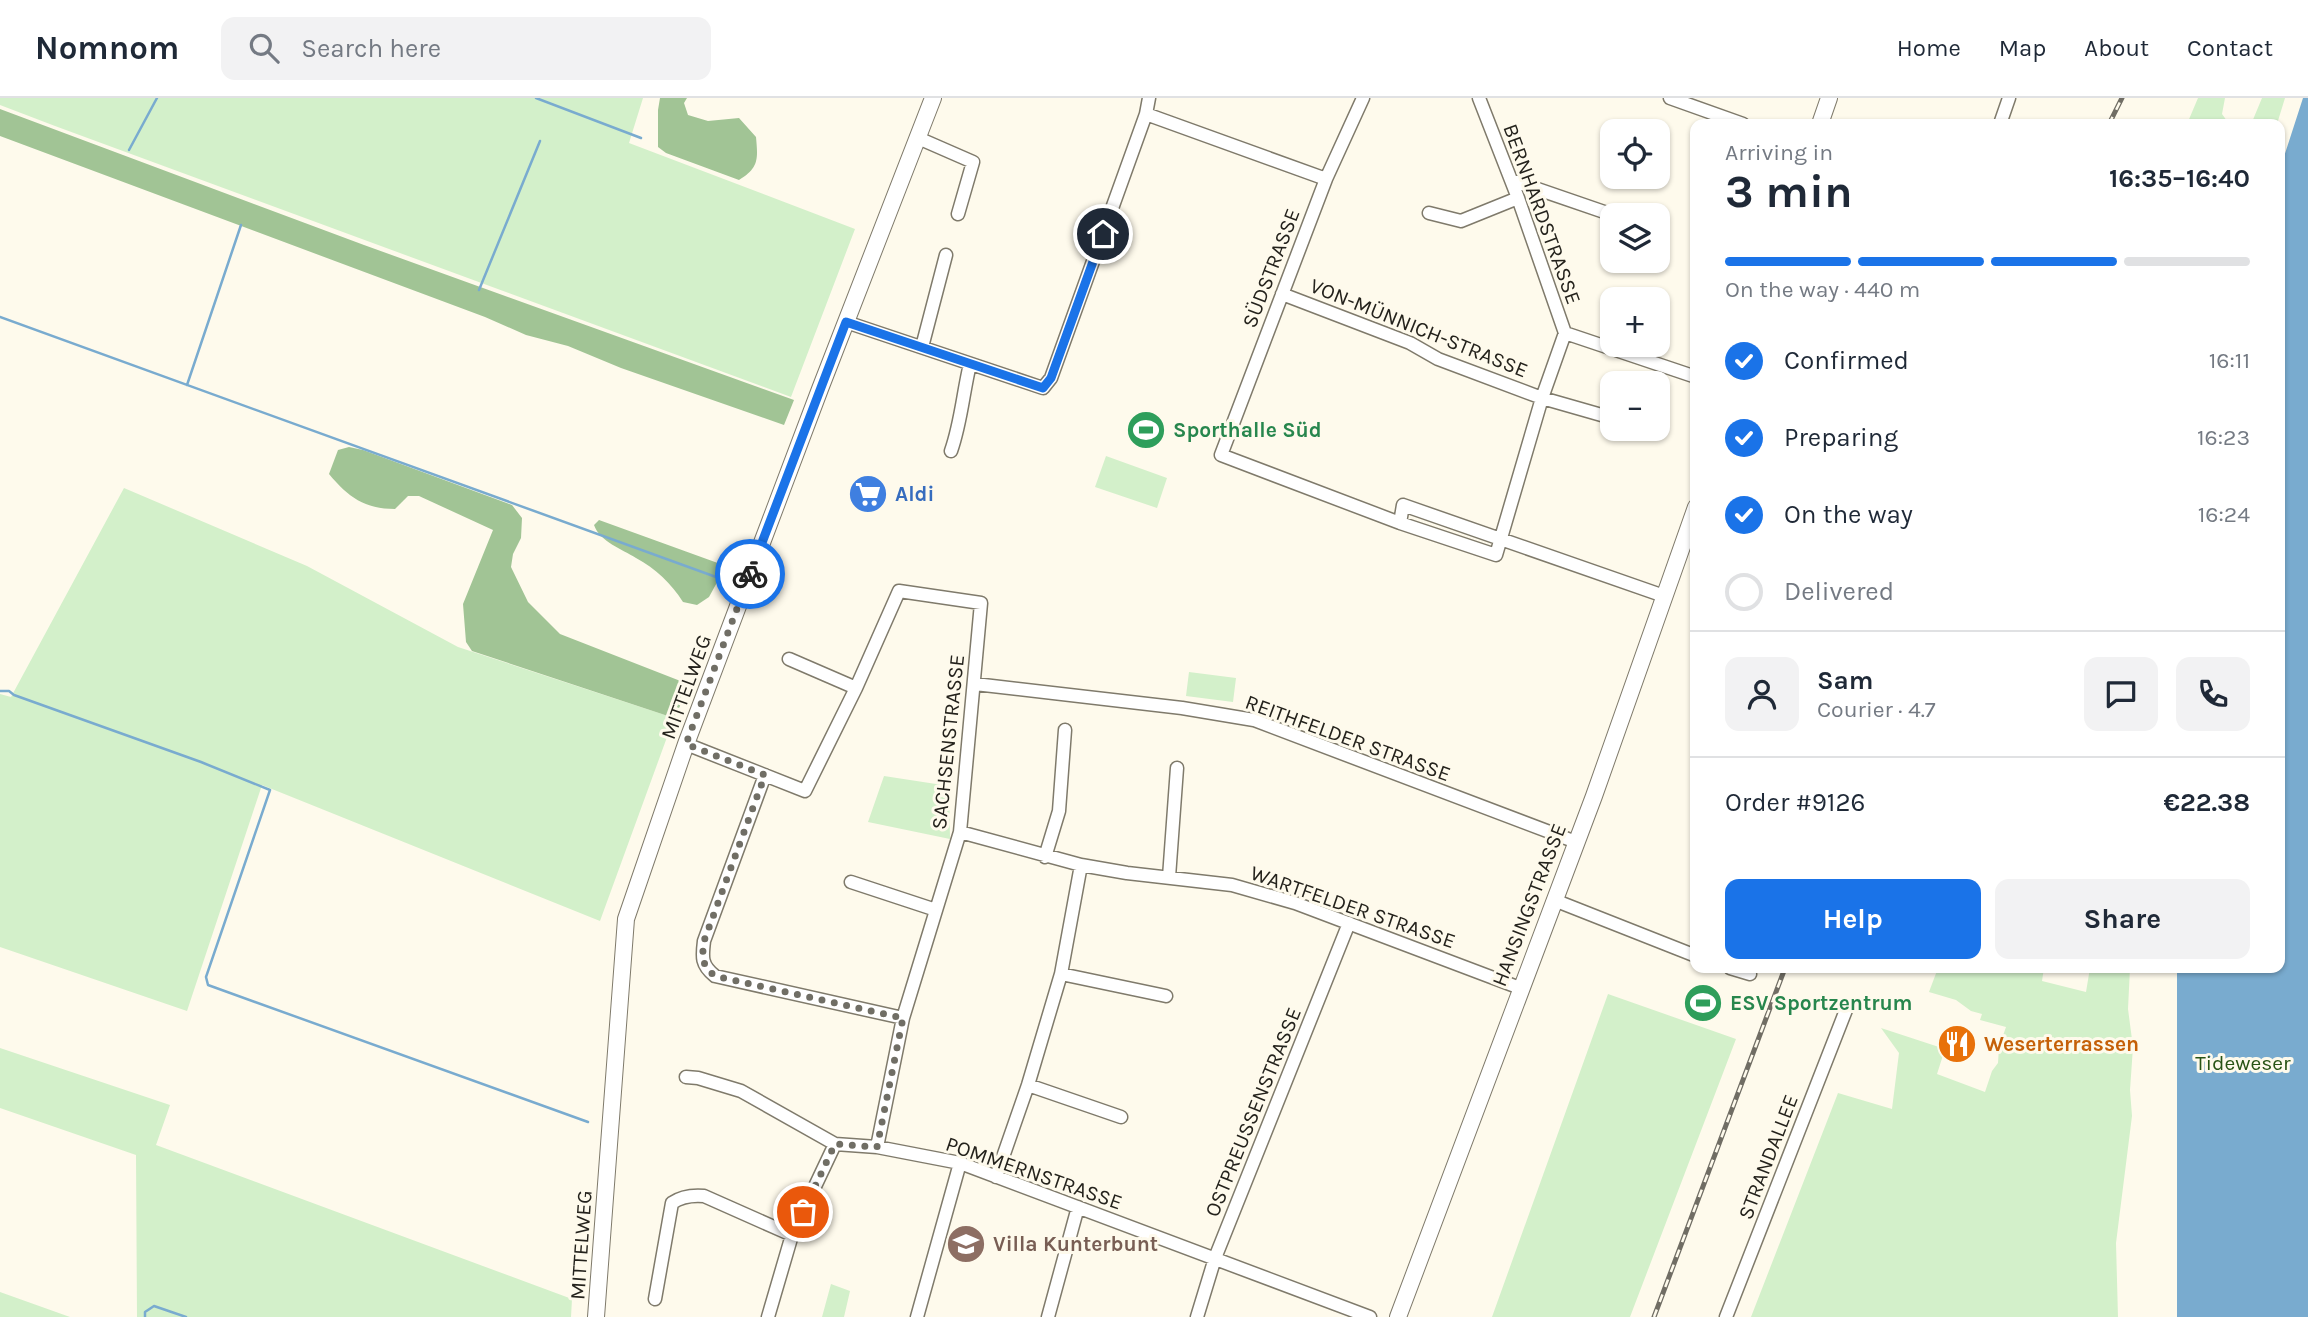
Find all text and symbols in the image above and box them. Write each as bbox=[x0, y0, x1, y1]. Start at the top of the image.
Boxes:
search box bbox=[221, 17, 711, 80]
text: Nomnom bbox=[35, 29, 179, 67]
icon: search bbox=[245, 29, 283, 67]
text: Search here bbox=[301, 33, 441, 64]
text: Home bbox=[1897, 34, 1961, 62]
text: Map bbox=[1999, 34, 2046, 62]
text: About bbox=[2084, 34, 2149, 62]
text: Contact bbox=[2187, 34, 2273, 62]
map controls bbox=[1600, 119, 1670, 441]
button: locate bbox=[1600, 119, 1670, 189]
street label: BERNHARDSTRASSE bbox=[1498, 121, 1586, 307]
text: Arriving in bbox=[1725, 139, 1833, 166]
text: 16:35–16:40 bbox=[2109, 163, 2250, 194]
text: 3 min bbox=[1725, 165, 1853, 219]
button: layers bbox=[1600, 203, 1670, 273]
pin bbox=[1073, 204, 1133, 264]
street label: SÜDSTRASSE bbox=[1237, 205, 1305, 331]
icon: home bbox=[1084, 215, 1122, 253]
street label: VON-MÜNNICH-STRASSE bbox=[1307, 273, 1531, 383]
text: On the way · 440 m bbox=[1725, 276, 1920, 303]
button: + bbox=[1600, 287, 1670, 357]
icon: check bbox=[1725, 342, 1763, 380]
text: Confirmed bbox=[1784, 345, 1909, 376]
text: 16:11 bbox=[2209, 347, 2250, 374]
button: − bbox=[1600, 371, 1670, 441]
sports icon: Sporthalle Süd bbox=[1125, 409, 1167, 451]
place label: Sporthalle Süd bbox=[1173, 418, 1322, 442]
icon: check bbox=[1725, 419, 1763, 457]
text: Preparing bbox=[1784, 422, 1898, 453]
text: 16:23 bbox=[2197, 424, 2250, 451]
supermarket icon: Aldi bbox=[847, 473, 889, 515]
place label: Aldi bbox=[895, 482, 934, 506]
icon: check bbox=[1725, 496, 1763, 534]
text: On the way bbox=[1784, 499, 1913, 530]
text: 16:24 bbox=[2198, 501, 2250, 528]
courier bbox=[715, 539, 785, 609]
icon: bike bbox=[731, 555, 769, 593]
text: Delivered bbox=[1784, 576, 1894, 607]
street label: MITTELWEG bbox=[656, 631, 716, 743]
street label: SACHSENSTRASSE bbox=[927, 653, 969, 831]
button: person bbox=[1725, 657, 1799, 731]
button: chat bbox=[2084, 657, 2158, 731]
button: phone bbox=[2176, 657, 2250, 731]
text: Sam bbox=[1817, 665, 1873, 696]
street label: REITHFELDER STRASSE bbox=[1242, 690, 1454, 786]
text: Courier · 4.7 bbox=[1817, 696, 1936, 723]
text: Order #9126 bbox=[1725, 787, 1865, 818]
text: €22.38 bbox=[2163, 787, 2250, 818]
street label: HANSINGSTRASSE bbox=[1487, 820, 1571, 990]
street label: WARTFELDER STRASSE bbox=[1247, 861, 1459, 953]
button: Help bbox=[1725, 879, 1981, 959]
button: Share bbox=[1995, 879, 2250, 959]
sports icon: ESV Sportzentrum bbox=[1682, 982, 1724, 1024]
place label: ESV Sportzentrum bbox=[1730, 991, 1913, 1015]
street label: OSTPREUSSENSTRASSE bbox=[1200, 1004, 1306, 1220]
restaurant icon: Weserterrassen bbox=[1936, 1023, 1978, 1065]
place label: Weserterrassen bbox=[1984, 1032, 2139, 1056]
park label: Tideweser bbox=[2195, 1051, 2291, 1075]
street label: STRANDALLEE bbox=[1733, 1091, 1803, 1223]
street label: POMMERNSTRASSE bbox=[943, 1132, 1125, 1214]
pin bbox=[773, 1182, 833, 1242]
street label: MITTELWEG bbox=[565, 1190, 597, 1300]
icon: bag bbox=[784, 1193, 822, 1231]
school or university icon: Villa Kunterbunt bbox=[945, 1223, 987, 1265]
place label: Villa Kunterbunt bbox=[993, 1232, 1158, 1256]

